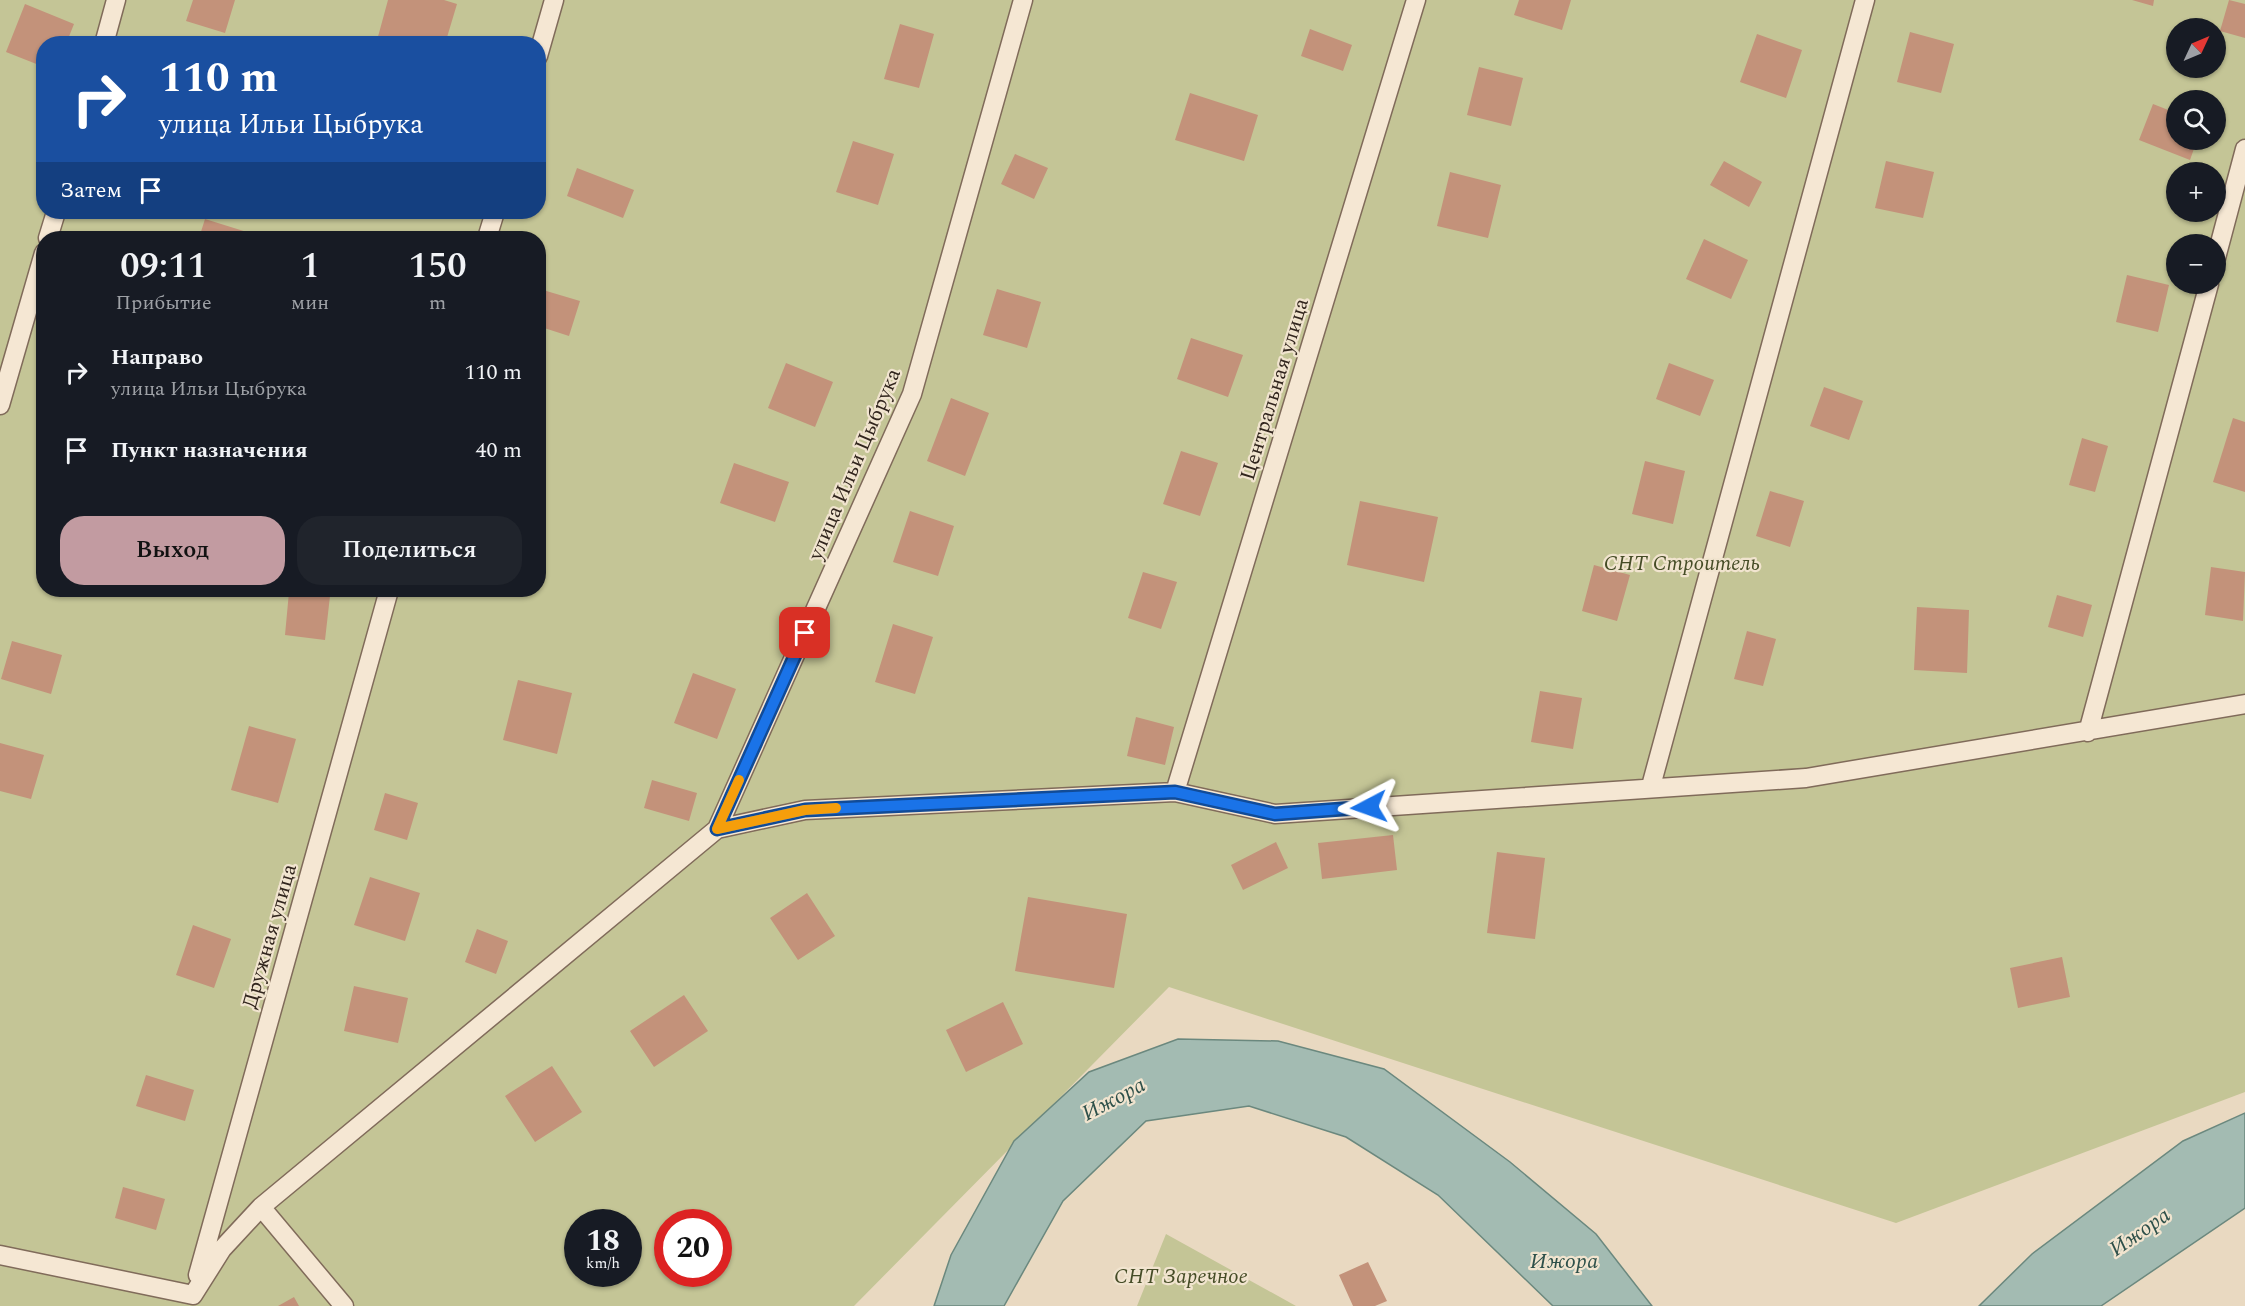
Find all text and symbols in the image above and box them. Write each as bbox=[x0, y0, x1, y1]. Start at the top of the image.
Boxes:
north arrow bbox=[2166, 18, 2226, 78]
map controls bbox=[2166, 18, 2226, 294]
text: 110 m bbox=[159, 47, 278, 110]
icon: right bbox=[60, 60, 138, 138]
button: search bbox=[2166, 90, 2226, 150]
text: улица Ильи Цыбрука bbox=[159, 104, 423, 146]
button: + bbox=[2166, 162, 2226, 222]
text: Затем bbox=[60, 174, 122, 207]
icon: arrive bbox=[134, 174, 167, 207]
button: − bbox=[2166, 234, 2226, 294]
text: 09:11 bbox=[120, 239, 207, 294]
text: 1 bbox=[300, 239, 320, 294]
text: 150 bbox=[409, 239, 466, 294]
text: Прибытие bbox=[116, 288, 212, 318]
text: мин bbox=[291, 288, 329, 318]
text: m bbox=[429, 288, 446, 318]
street label: Центральная улица bbox=[1232, 293, 1318, 484]
text: Направо bbox=[111, 341, 203, 374]
icon: right bbox=[60, 356, 93, 389]
text: 110 m bbox=[465, 356, 522, 389]
street label: улица Ильи Цыбрука bbox=[800, 363, 910, 566]
text: улица Ильи Цыбрука bbox=[111, 374, 307, 404]
icon: arrive bbox=[60, 434, 93, 467]
text: Пункт назначения bbox=[111, 434, 308, 467]
text: 40 m bbox=[476, 434, 522, 467]
button: Выход bbox=[60, 516, 285, 585]
button: Поделиться bbox=[297, 516, 522, 585]
park label: СНТ Строитель bbox=[1604, 548, 1760, 580]
pin bbox=[779, 607, 830, 658]
icon: arrive bbox=[788, 616, 821, 649]
position arrow bbox=[1337, 775, 1401, 839]
street label: Дружная улица bbox=[234, 859, 306, 1012]
water label: Ижора bbox=[1076, 1069, 1152, 1130]
water label: Ижора bbox=[2102, 1199, 2177, 1265]
speed limit sign: 20 bbox=[654, 1209, 732, 1287]
text: 18 bbox=[586, 1218, 620, 1264]
water label: Ижора bbox=[1530, 1245, 1598, 1278]
text: km/h bbox=[586, 1252, 620, 1275]
park label: СНТ Заречное bbox=[1114, 1261, 1248, 1293]

